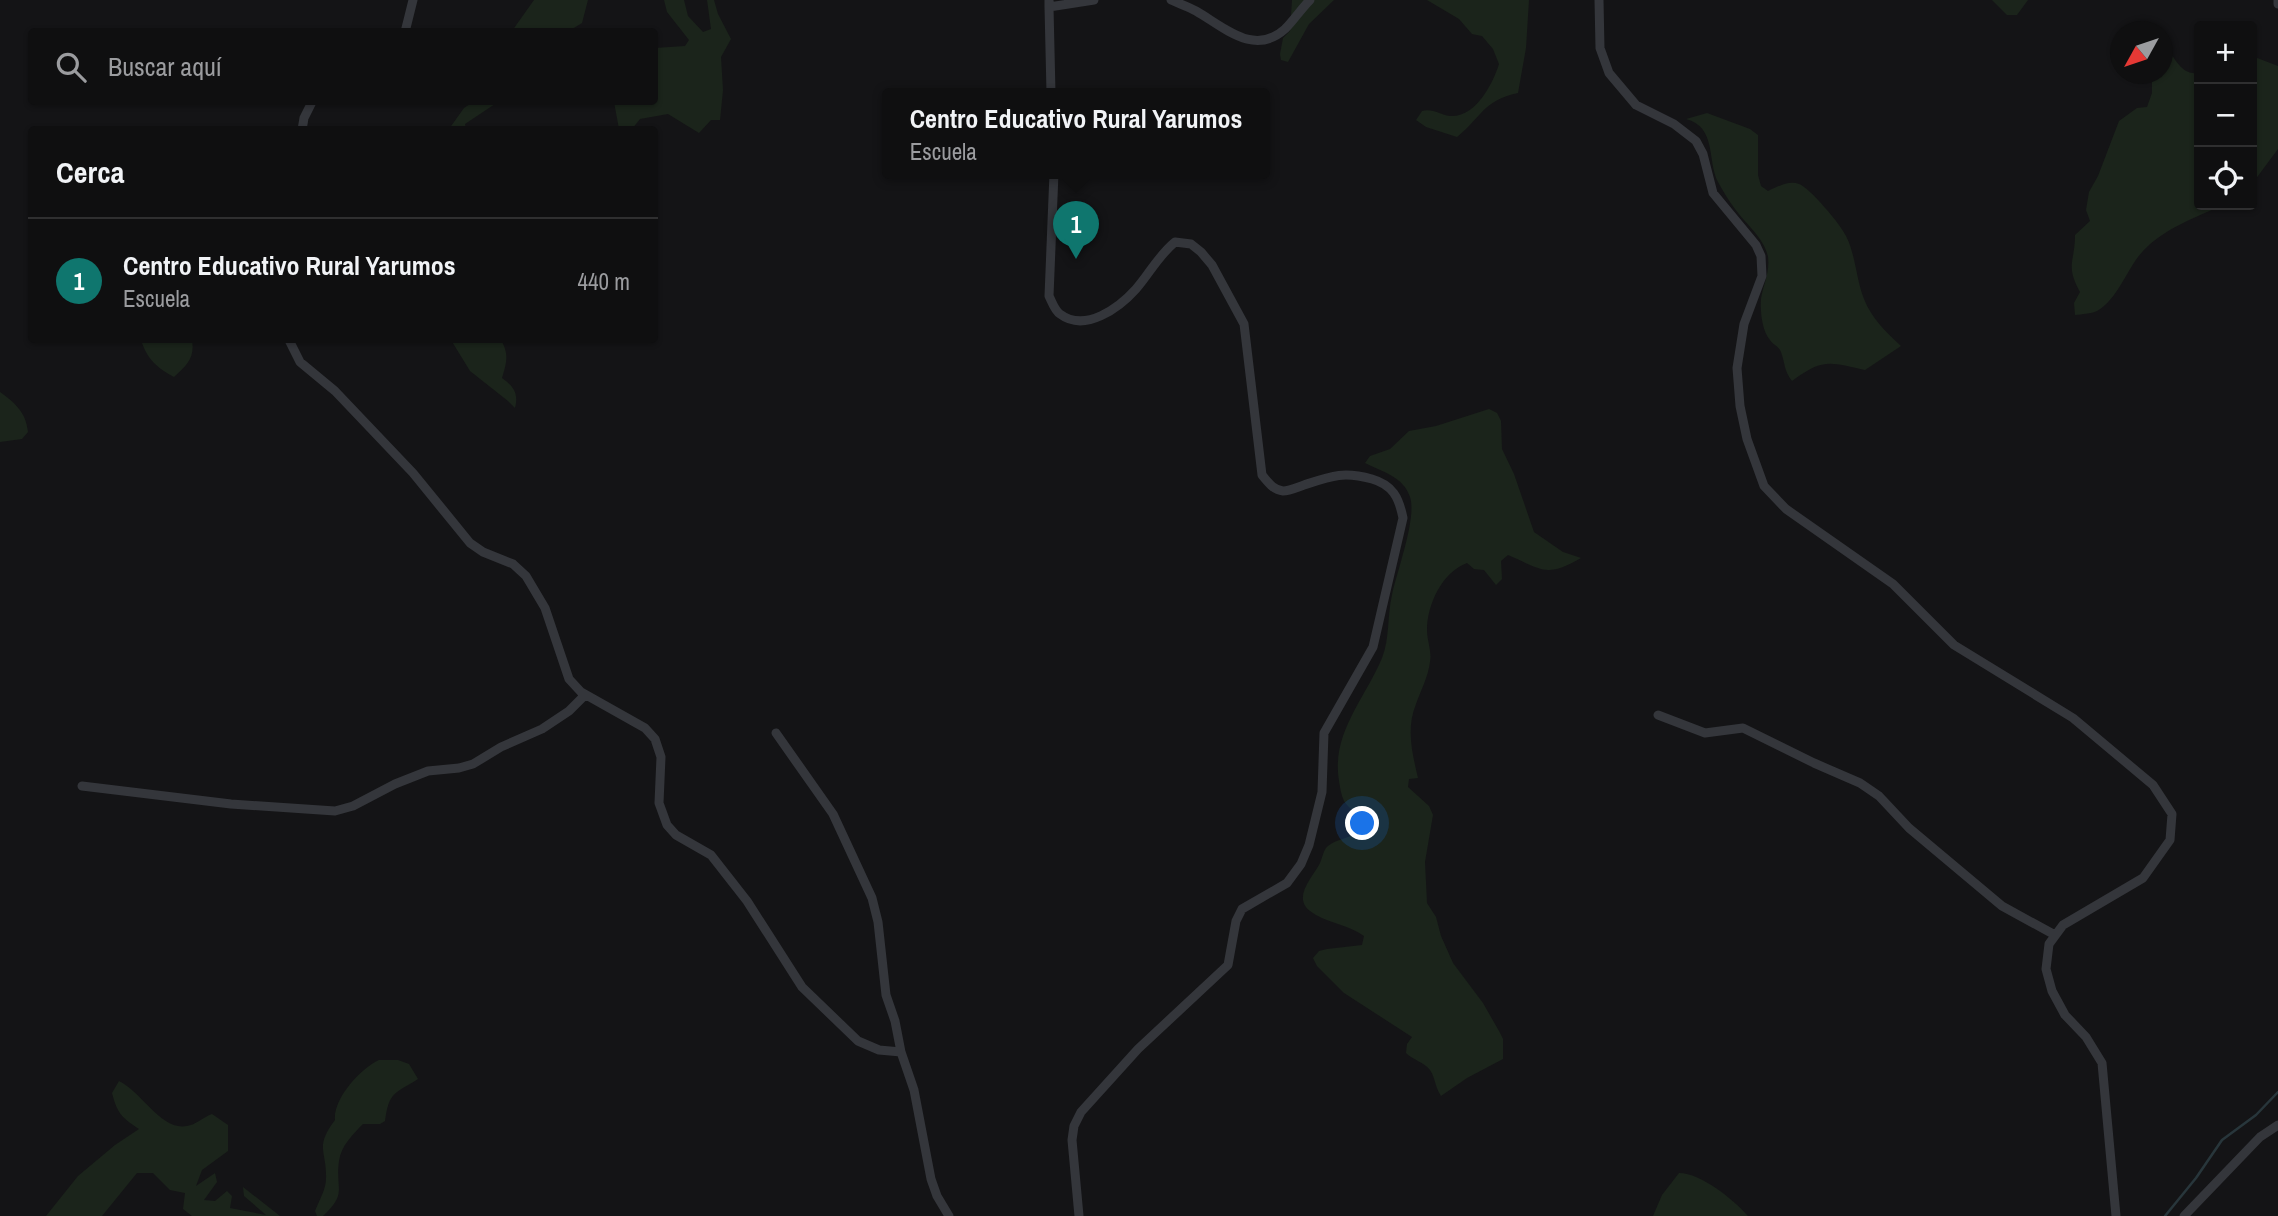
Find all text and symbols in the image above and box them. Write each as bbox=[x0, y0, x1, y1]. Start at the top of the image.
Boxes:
north arrow bbox=[2110, 21, 2173, 84]
map controls bbox=[2194, 21, 2257, 210]
button: + bbox=[2194, 21, 2257, 84]
search box bbox=[28, 28, 658, 105]
icon: search bbox=[52, 48, 90, 86]
text: Buscar aquí bbox=[108, 49, 222, 84]
button: − bbox=[2194, 84, 2257, 147]
popup bbox=[882, 88, 1270, 179]
text: Centro Educativo Rural Yarumos bbox=[910, 101, 1242, 136]
text: Escuela bbox=[910, 136, 977, 167]
button: locate bbox=[2194, 147, 2257, 210]
text: Cerca bbox=[56, 152, 124, 192]
pin: 1 bbox=[1053, 201, 1099, 259]
text: Centro Educativo Rural Yarumos bbox=[123, 248, 456, 283]
text: 1 bbox=[74, 266, 84, 297]
text: 440 m bbox=[578, 266, 630, 297]
text: Escuela bbox=[123, 283, 190, 314]
your location bbox=[1345, 806, 1379, 840]

